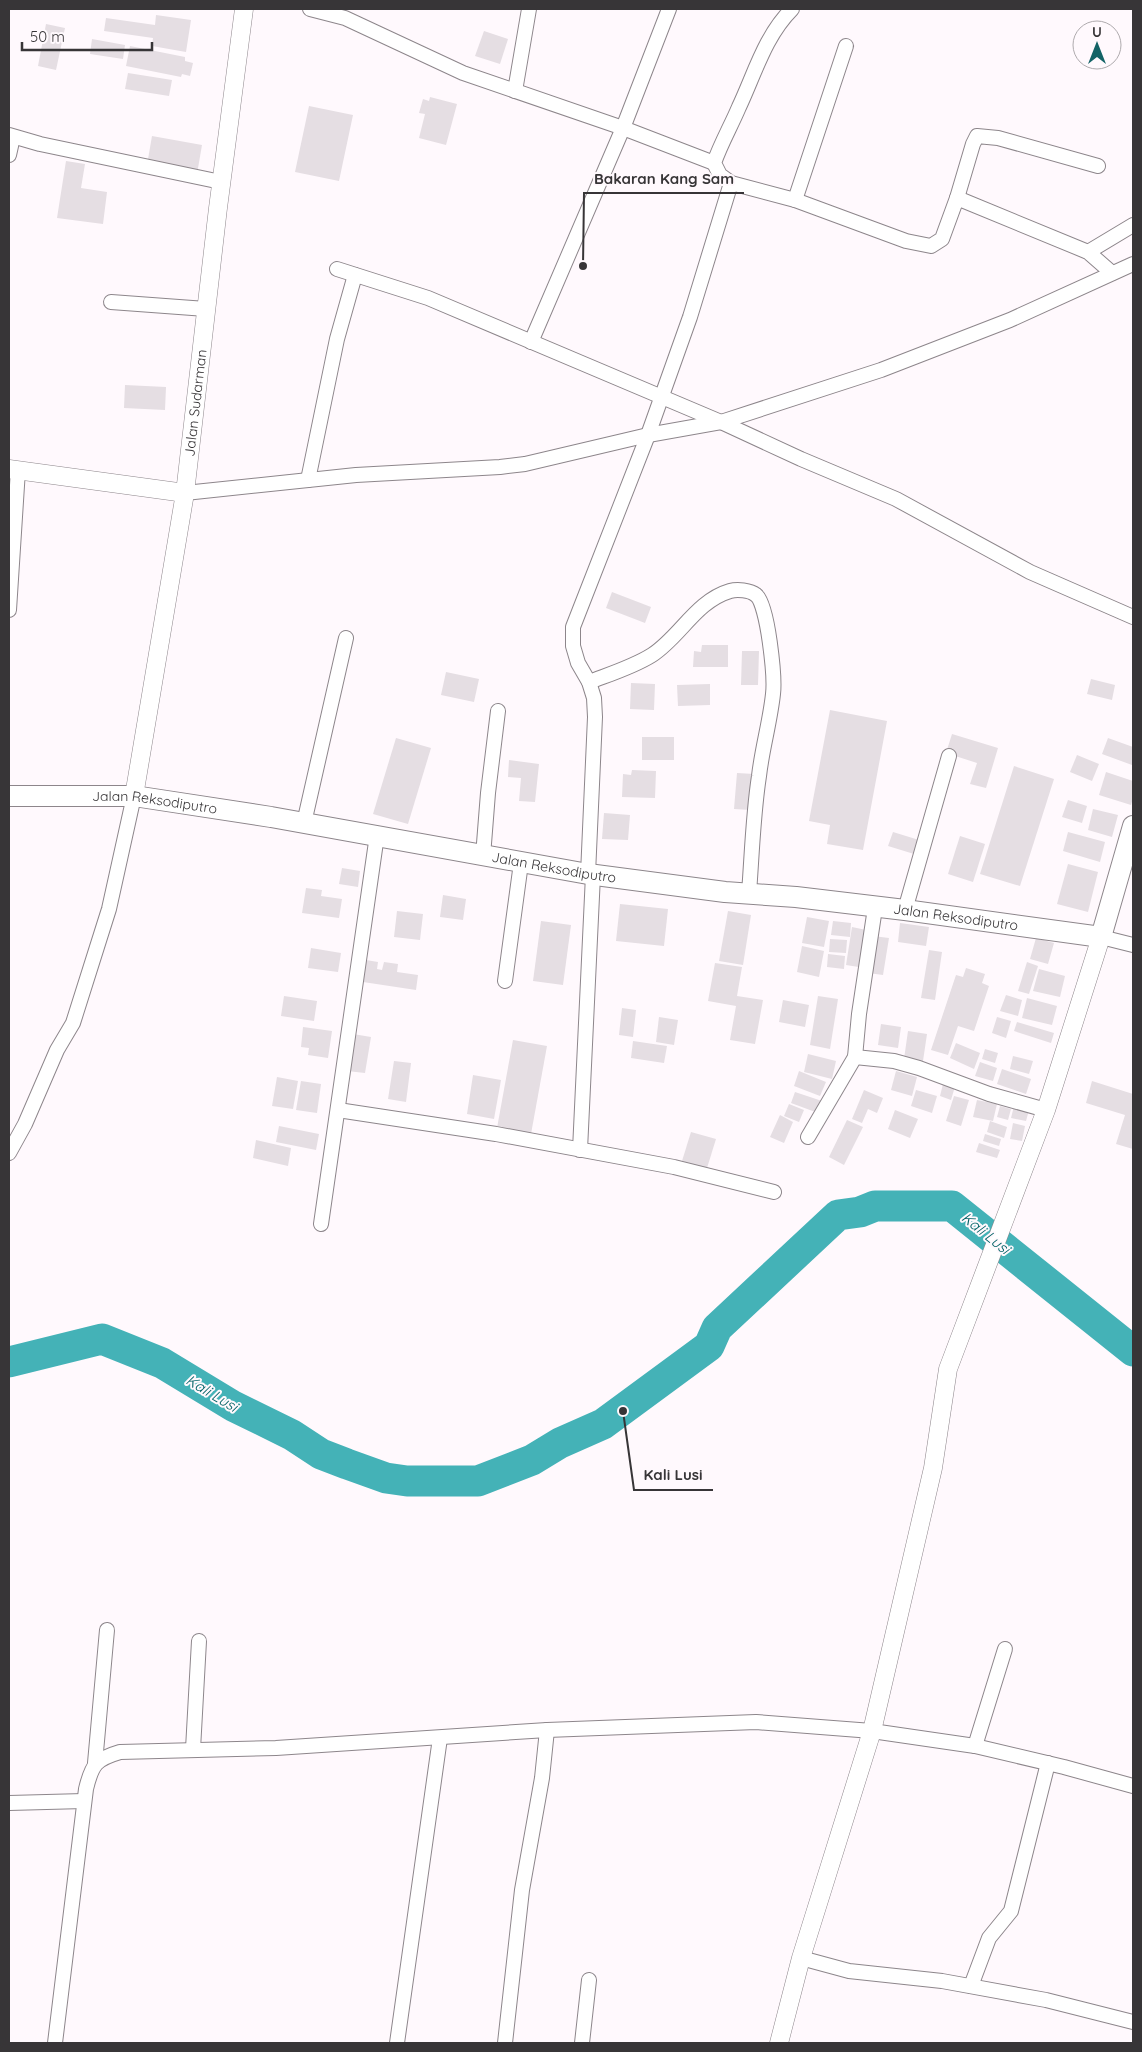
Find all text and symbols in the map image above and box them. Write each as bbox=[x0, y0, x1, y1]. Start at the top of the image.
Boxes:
scale bar bbox=[22, 20, 152, 52]
north arrow bbox=[1072, 20, 1122, 70]
text: U bbox=[1092, 23, 1102, 41]
text: 50 m bbox=[30, 27, 65, 46]
callout: Bakaran Kang Sam bbox=[584, 163, 744, 193]
text: Bakaran Kang Sam bbox=[594, 169, 734, 188]
street label: Jalan Sudarman bbox=[180, 348, 211, 457]
street label: Jalan Reksodiputro bbox=[92, 787, 218, 818]
street label: Jalan Reksodiputro bbox=[490, 848, 617, 887]
street label: Jalan Reksodiputro bbox=[892, 900, 1019, 935]
water label: Kali Lusi bbox=[958, 1208, 1015, 1259]
water label: Kali Lusi bbox=[183, 1370, 243, 1417]
callout: Kali Lusi bbox=[634, 1460, 713, 1490]
text: Kali Lusi bbox=[643, 1465, 703, 1484]

